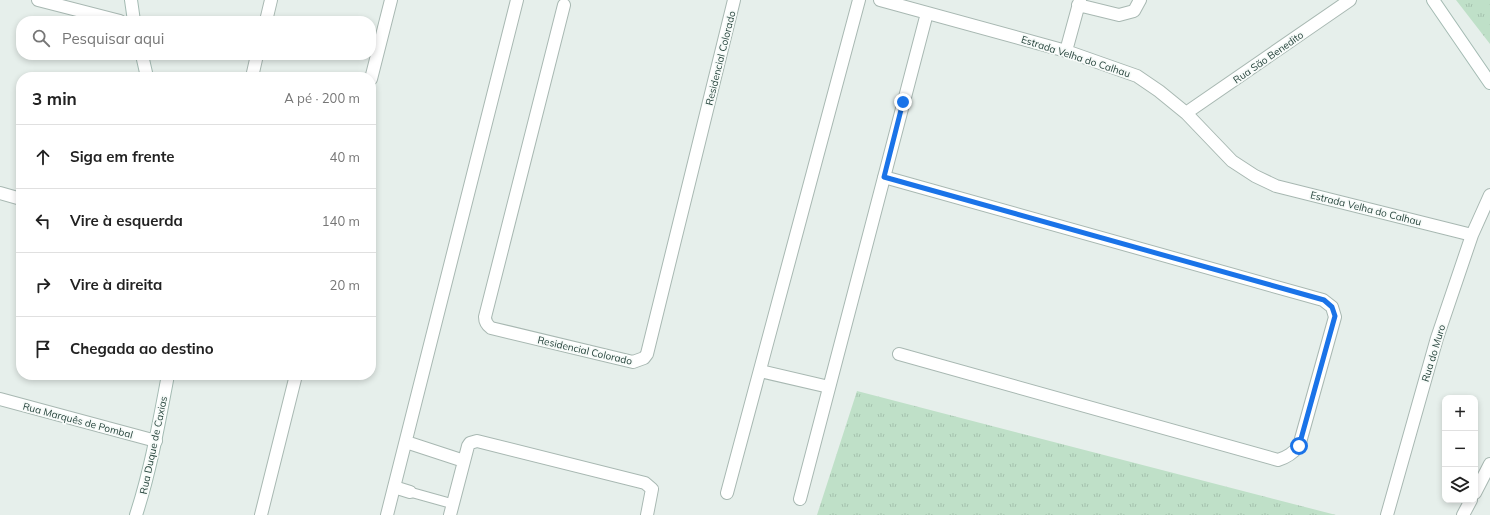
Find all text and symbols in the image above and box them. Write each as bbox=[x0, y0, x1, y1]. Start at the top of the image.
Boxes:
street label: Residencial Colorado bbox=[702, 9, 739, 107]
search box bbox=[16, 16, 376, 60]
icon: search bbox=[30, 27, 52, 49]
street label: Rua São Benedito bbox=[1231, 28, 1306, 87]
text: Pesquisar aqui bbox=[62, 29, 164, 48]
street label: Estrada Velha do Calhau bbox=[1020, 33, 1132, 80]
text: 3 min bbox=[32, 88, 77, 109]
text: A pé · 200 m bbox=[284, 90, 360, 106]
route end bbox=[894, 93, 912, 111]
icon: ahead bbox=[32, 146, 54, 168]
text: Siga em frente bbox=[70, 147, 175, 166]
text: 40 m bbox=[330, 149, 360, 165]
street label: Estrada Velha do Calhau bbox=[1309, 188, 1423, 229]
icon: left bbox=[32, 210, 54, 232]
text: Vire à esquerda bbox=[70, 211, 183, 230]
text: 140 m bbox=[322, 213, 360, 229]
icon: right bbox=[32, 274, 54, 296]
text: Vire à direita bbox=[70, 275, 162, 294]
text: 20 m bbox=[330, 277, 360, 293]
street label: Rua do Muro bbox=[1419, 323, 1448, 383]
street label: Residencial Colorado bbox=[536, 333, 634, 368]
icon: arrive bbox=[32, 338, 54, 360]
text: Chegada ao destino bbox=[70, 339, 214, 358]
street label: Rua Duque de Caxias bbox=[137, 395, 170, 495]
map controls bbox=[1442, 395, 1478, 503]
button: + bbox=[1442, 395, 1478, 431]
street label: Rua Marquês de Pombal bbox=[21, 400, 134, 441]
button: − bbox=[1442, 431, 1478, 467]
route start bbox=[1290, 437, 1308, 455]
button: layers bbox=[1442, 467, 1478, 503]

